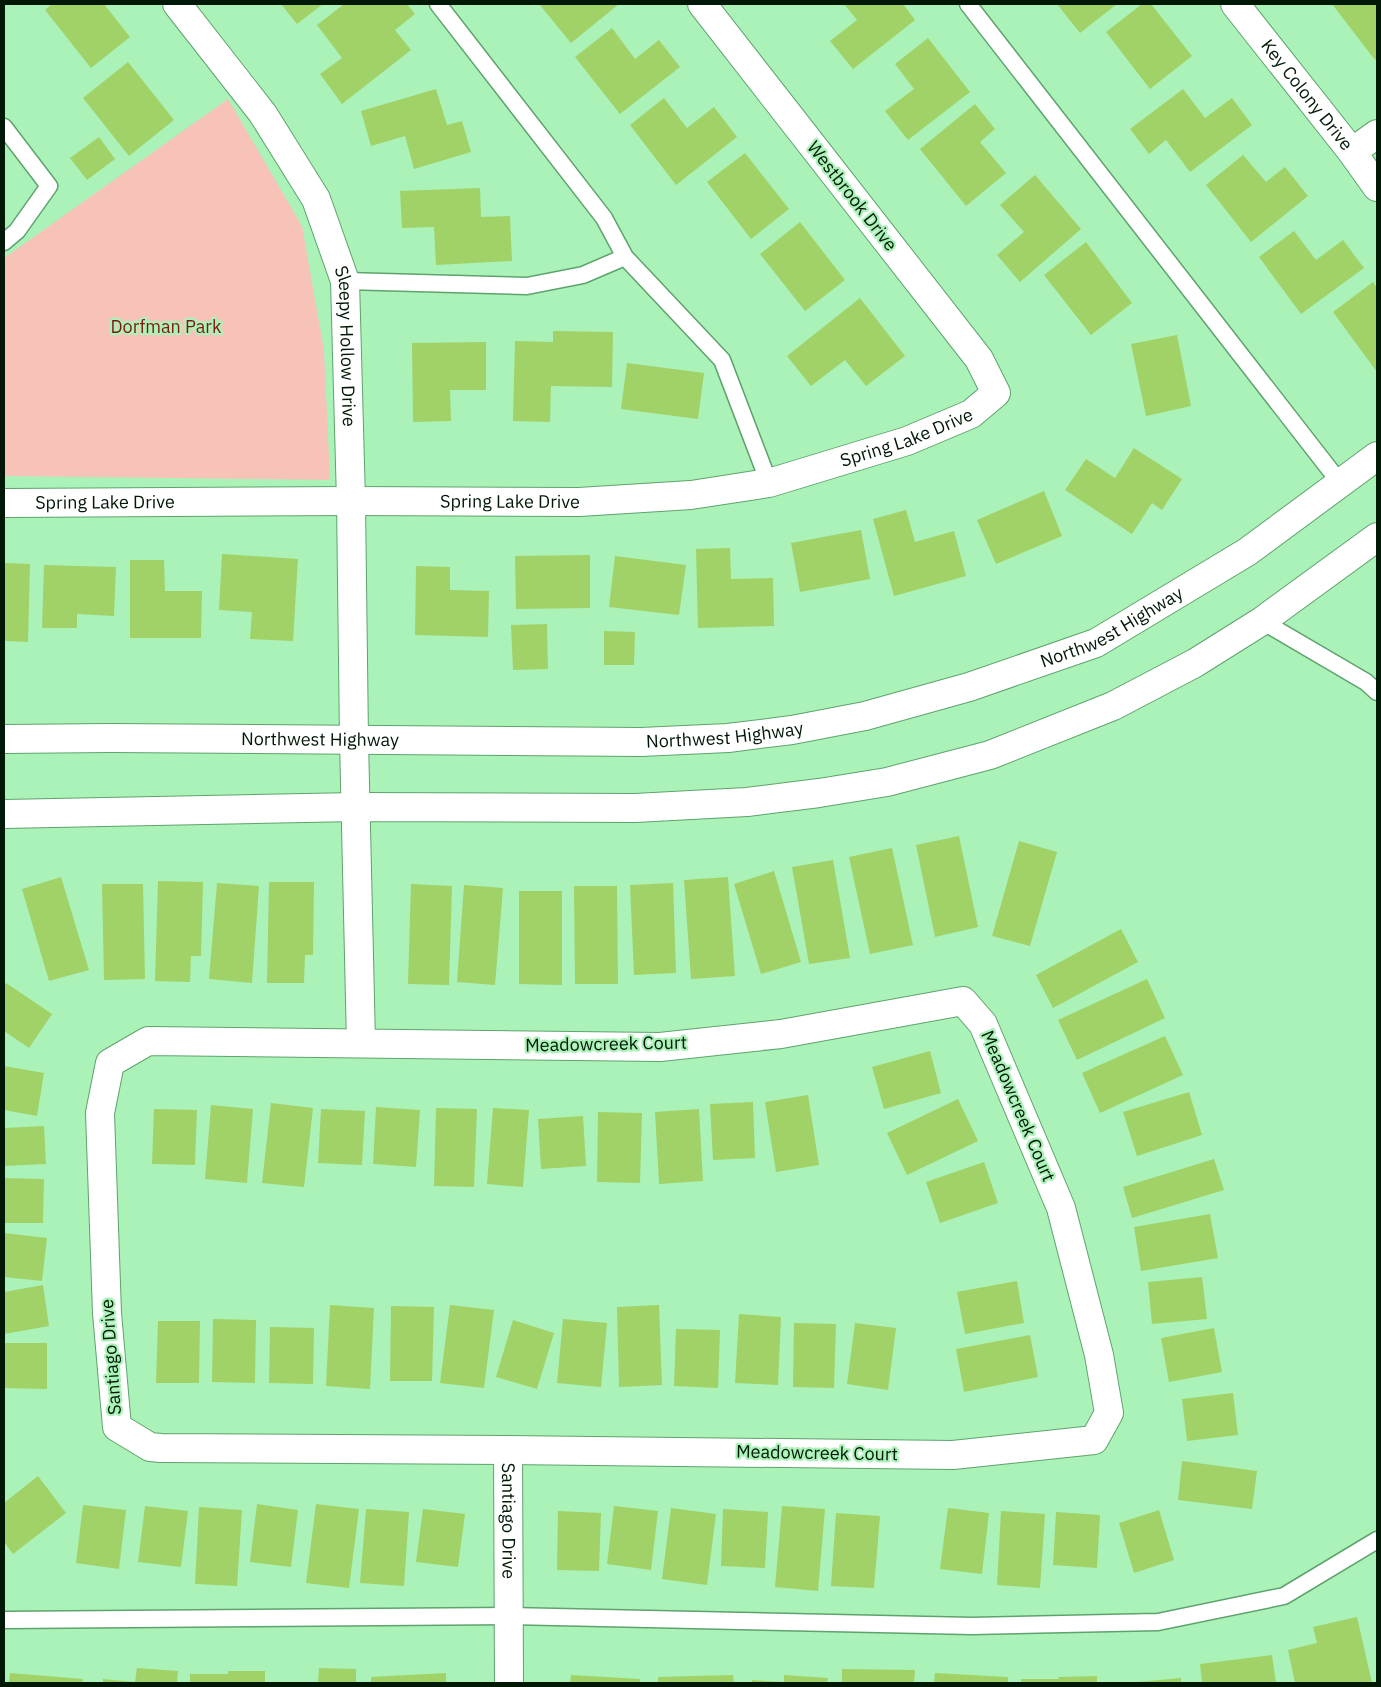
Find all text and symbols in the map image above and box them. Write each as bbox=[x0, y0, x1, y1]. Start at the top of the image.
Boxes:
street label: Key Colony Drive bbox=[1256, 34, 1358, 155]
street label: Westbrook Drive bbox=[802, 136, 903, 255]
street label: Sleepy Hollow Drive bbox=[330, 263, 361, 427]
park label: Dorfman Park bbox=[111, 315, 222, 338]
street label: Spring Lake Drive bbox=[837, 402, 976, 472]
street label: Spring Lake Drive bbox=[440, 489, 580, 513]
street label: Spring Lake Drive bbox=[35, 490, 175, 514]
street label: Northwest Highway bbox=[1037, 581, 1187, 672]
street label: Northwest Highway bbox=[645, 716, 805, 753]
street label: Northwest Highway bbox=[241, 727, 399, 751]
street label: Meadowcreek Court bbox=[976, 1027, 1061, 1185]
street label: Meadowcreek Court bbox=[525, 1031, 687, 1056]
street label: Santiago Drive bbox=[95, 1298, 126, 1416]
street label: Meadowcreek Court bbox=[736, 1440, 898, 1465]
street label: Santiago Drive bbox=[497, 1463, 521, 1579]

